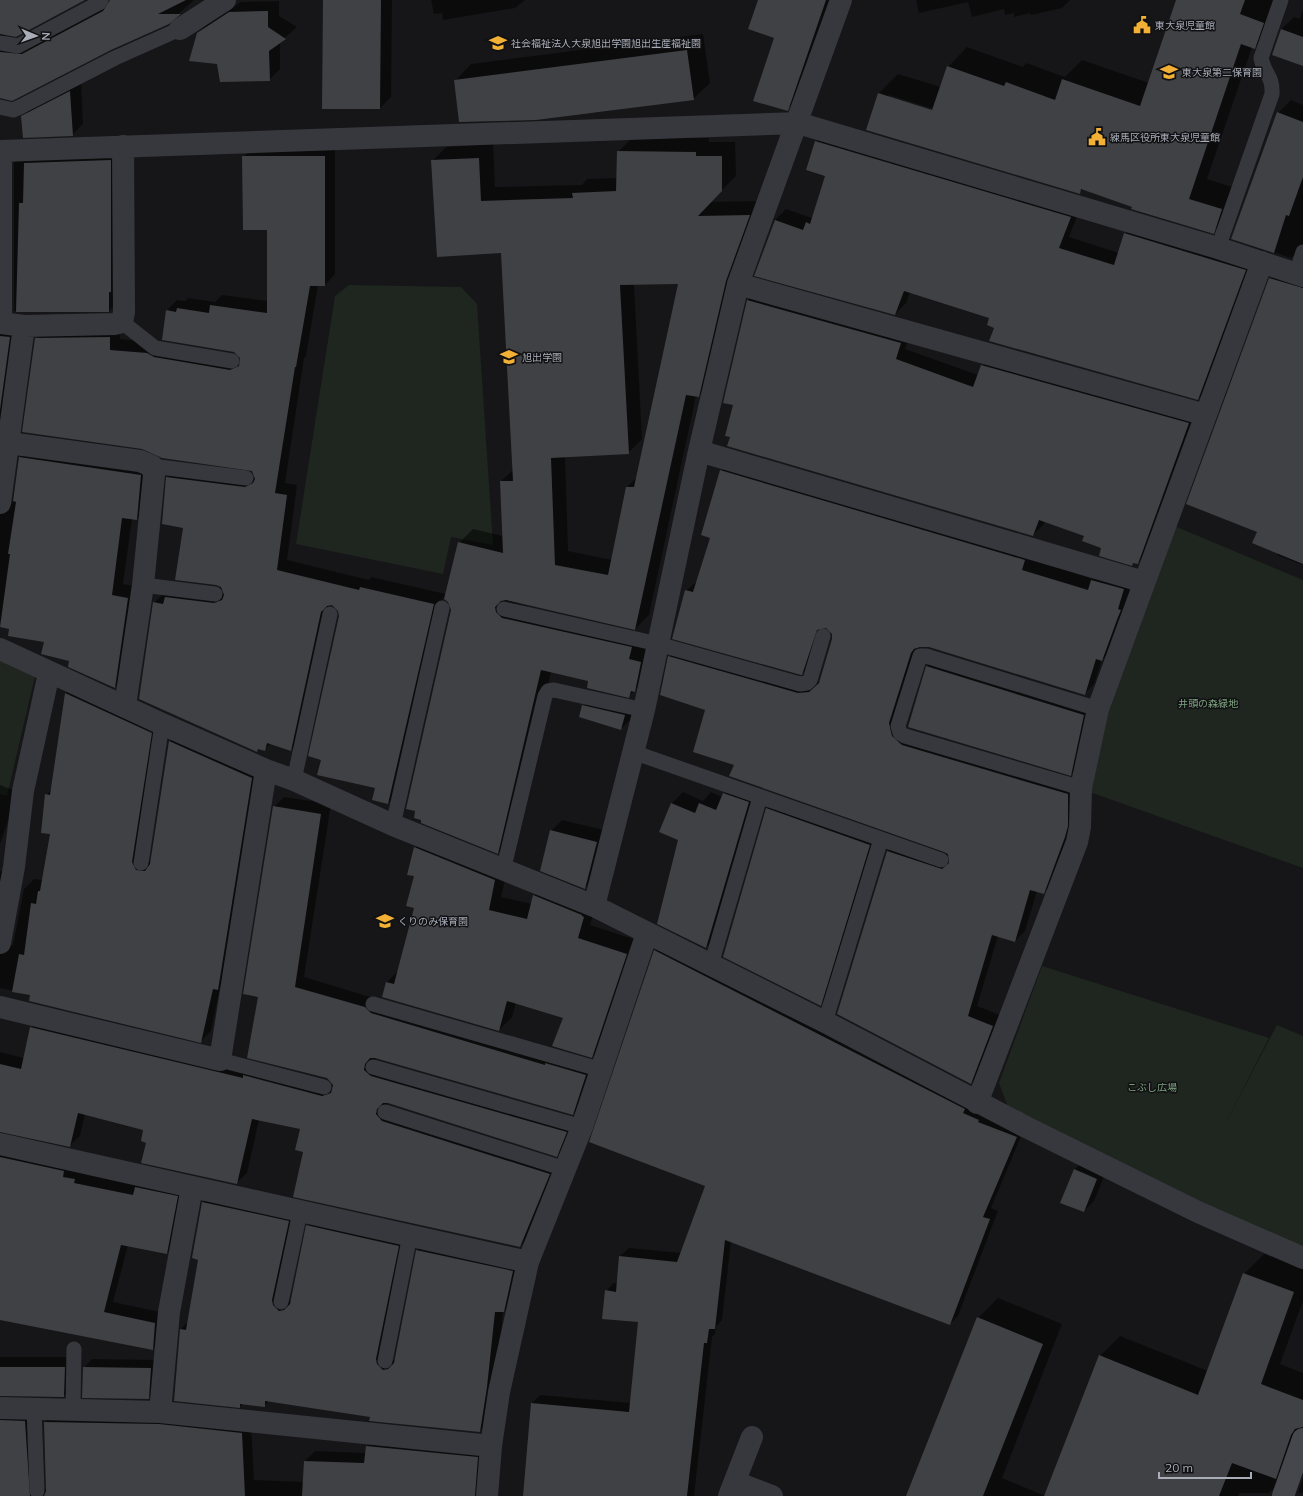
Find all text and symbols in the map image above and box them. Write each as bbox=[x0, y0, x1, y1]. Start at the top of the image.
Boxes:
public building icon: 東大泉児童館 bbox=[1132, 15, 1152, 35]
north arrow bbox=[16, 16, 56, 56]
place label: 東大泉児童館 bbox=[1155, 19, 1215, 32]
text: N bbox=[39, 32, 53, 41]
school or university icon: 社会福祉法人大泉旭出学園旭出生産福祉園 bbox=[488, 33, 508, 53]
place label: 社会福祉法人大泉旭出学園旭出生産福祉園 bbox=[511, 37, 701, 50]
school or university icon: 東大泉第二保育園 bbox=[1159, 62, 1179, 82]
place label: 東大泉第二保育園 bbox=[1182, 66, 1262, 79]
public building icon: 練馬区役所東大泉児童館 bbox=[1087, 127, 1107, 147]
place label: 練馬区役所東大泉児童館 bbox=[1110, 131, 1220, 144]
school or university icon: 旭出学園 bbox=[499, 347, 519, 367]
place label: 旭出学園 bbox=[522, 351, 562, 364]
park label: 井頭の森緑地 bbox=[1178, 697, 1239, 710]
school or university icon: くりのみ保育園 bbox=[375, 911, 395, 931]
place label: くりのみ保育園 bbox=[398, 915, 468, 928]
park label: こぶし広場 bbox=[1127, 1081, 1177, 1094]
scale bar bbox=[1159, 1454, 1251, 1480]
text: 20 m bbox=[1165, 1460, 1193, 1475]

